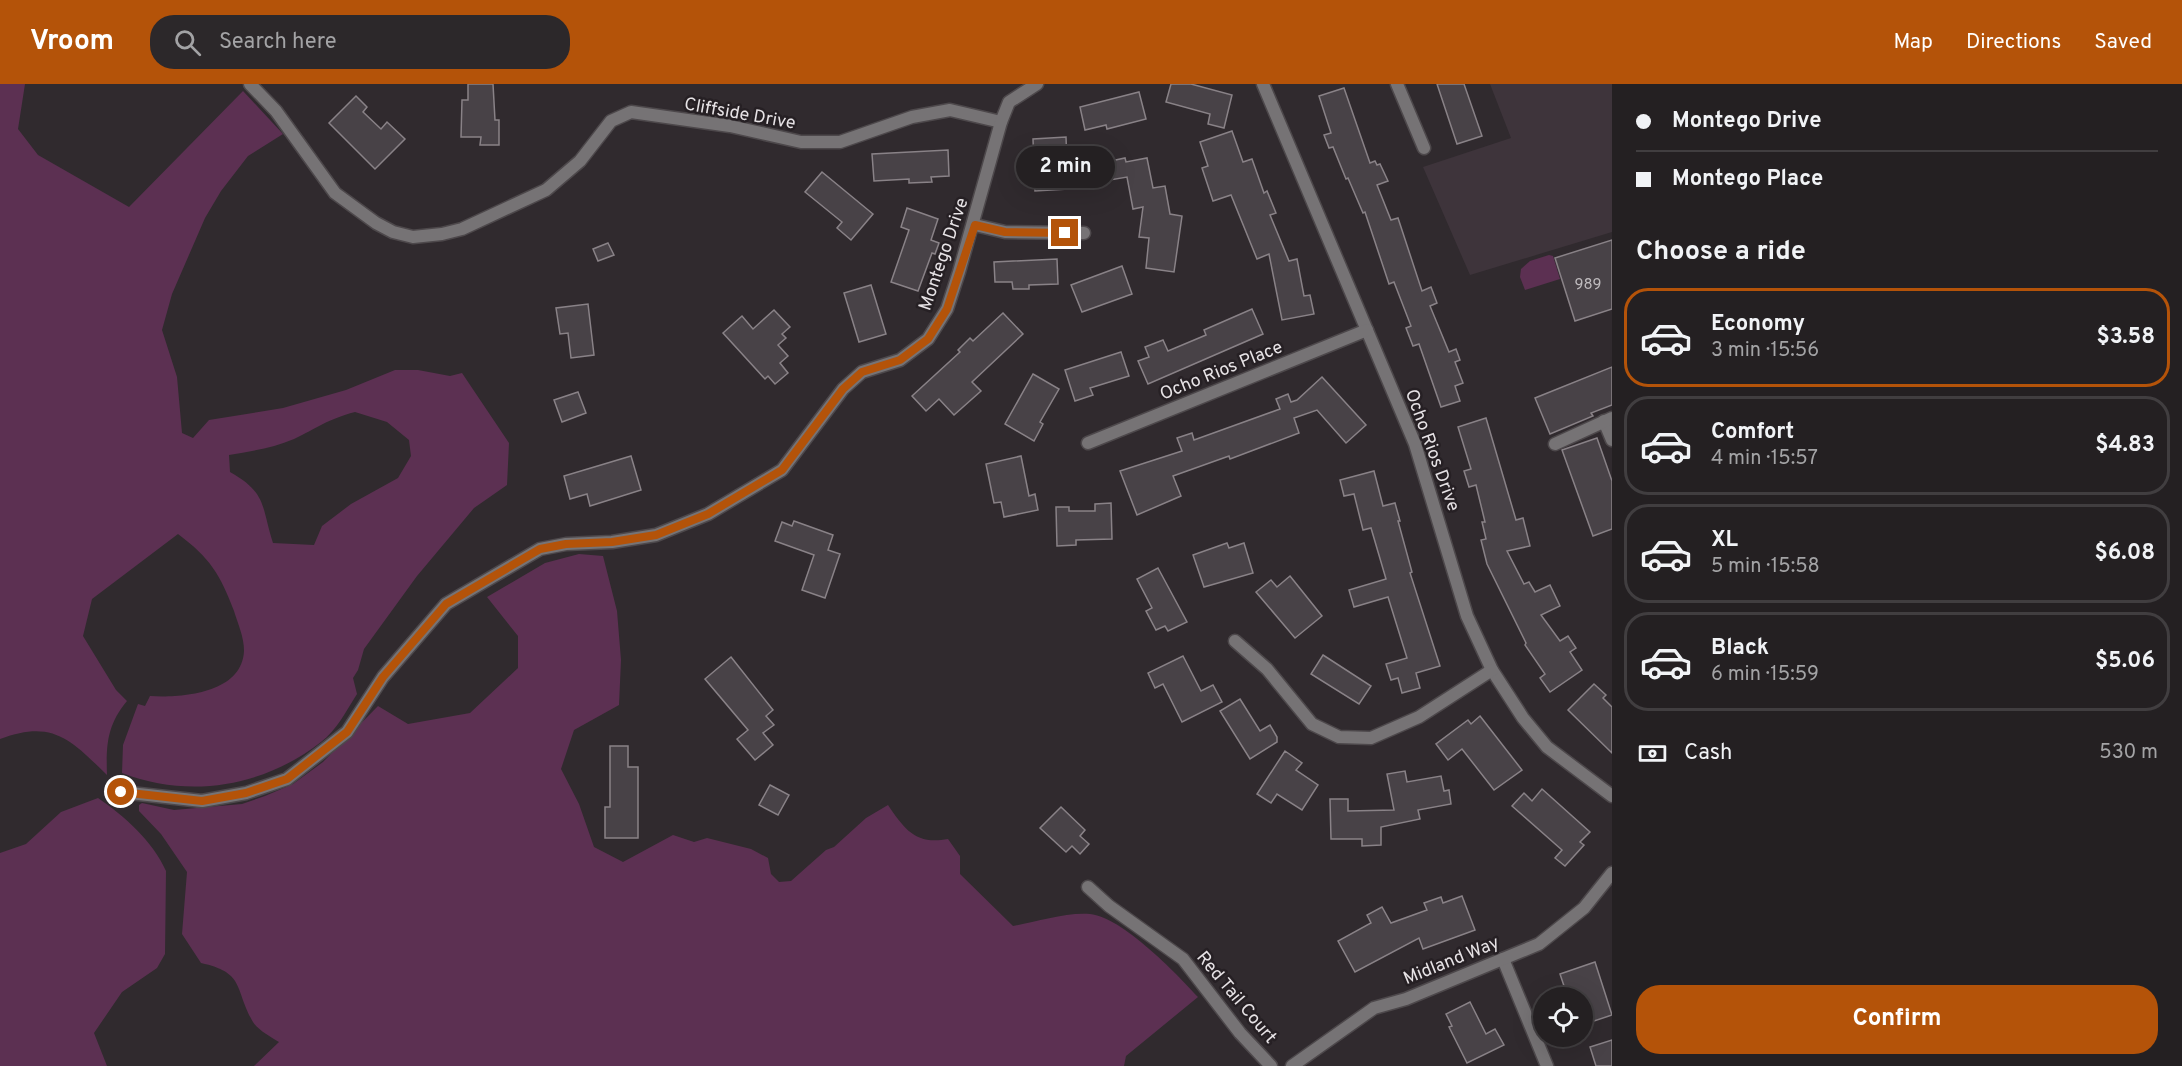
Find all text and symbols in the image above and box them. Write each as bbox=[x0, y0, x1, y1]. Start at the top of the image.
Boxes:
search box bbox=[150, 15, 570, 69]
text: Vroom bbox=[30, 24, 114, 60]
icon: search bbox=[171, 26, 204, 59]
text: Search here bbox=[219, 29, 337, 56]
text: Map bbox=[1893, 29, 1933, 56]
text: Directions bbox=[1966, 29, 2061, 56]
text: Saved bbox=[2094, 29, 2152, 56]
street label: Cliffside Drive bbox=[682, 93, 797, 136]
text: Montego Drive bbox=[1672, 108, 1822, 135]
callout: 2 min bbox=[1016, 146, 1114, 188]
text: 2 min bbox=[1039, 154, 1092, 180]
text: Montego Place bbox=[1672, 166, 1823, 193]
street label: Montego Drive bbox=[914, 195, 974, 314]
route end bbox=[1051, 219, 1078, 246]
text: Choose a ride bbox=[1636, 235, 1806, 269]
house number: 989 bbox=[1575, 276, 1601, 295]
icon: car bbox=[1639, 311, 1693, 365]
text: Economy bbox=[1711, 311, 1805, 338]
text: $3.58 bbox=[2096, 324, 2155, 351]
street label: Ocho Rios Place bbox=[1157, 336, 1286, 406]
text: 3 min · 15:56 bbox=[1711, 338, 1819, 364]
street label: Ocho Rios Drive bbox=[1399, 386, 1464, 515]
icon: car bbox=[1639, 419, 1693, 473]
text: Comfort bbox=[1711, 419, 1794, 446]
text: $4.83 bbox=[2095, 432, 2155, 459]
text: 4 min · 15:57 bbox=[1711, 446, 1818, 472]
icon: car bbox=[1639, 527, 1693, 581]
text: XL bbox=[1711, 527, 1738, 554]
text: $6.08 bbox=[2095, 540, 2155, 567]
text: 5 min · 15:58 bbox=[1711, 554, 1820, 580]
icon: car bbox=[1639, 635, 1693, 689]
text: Black bbox=[1711, 635, 1769, 662]
text: $5.06 bbox=[2095, 648, 2155, 675]
text: 6 min · 15:59 bbox=[1711, 662, 1819, 688]
icon: cash bbox=[1636, 737, 1669, 770]
text: Cash bbox=[1684, 740, 1733, 767]
text: 530 m bbox=[2099, 740, 2158, 766]
route start bbox=[107, 778, 134, 805]
street label: Midland Way bbox=[1400, 932, 1503, 991]
street label: Red Tail Court bbox=[1191, 947, 1281, 1049]
button: Confirm bbox=[1636, 985, 2158, 1054]
map controls bbox=[1533, 987, 1593, 1047]
button: locate bbox=[1533, 987, 1593, 1047]

